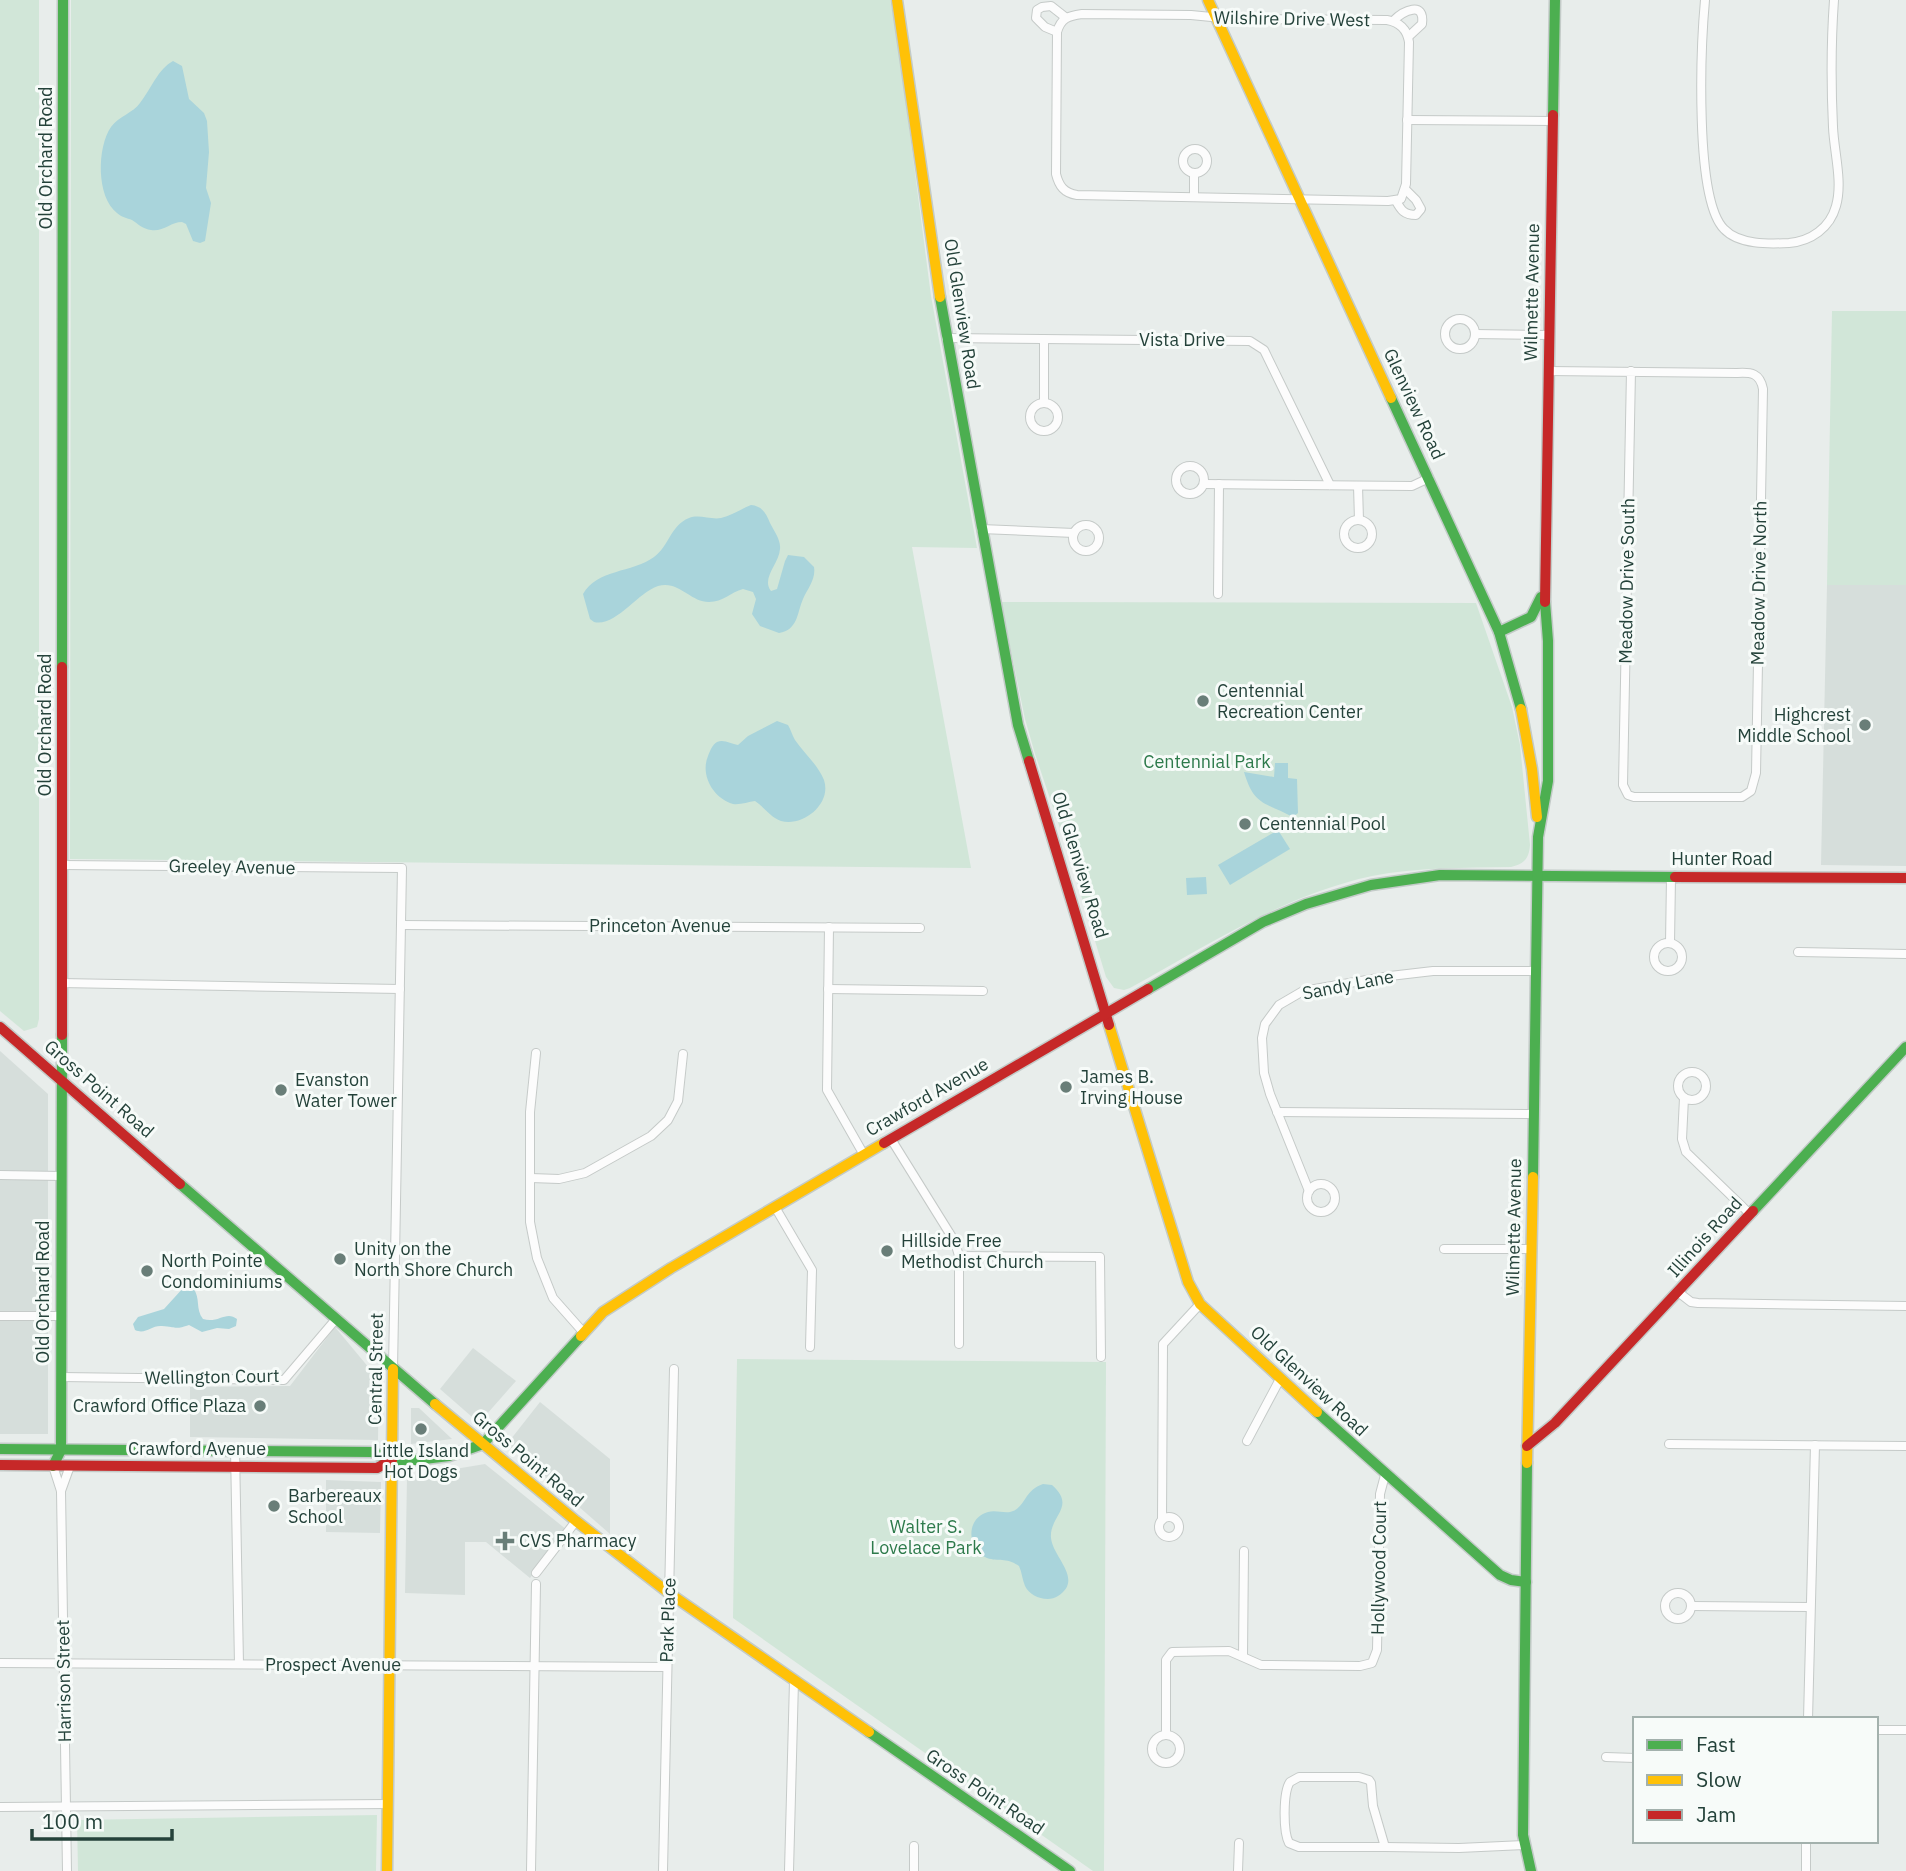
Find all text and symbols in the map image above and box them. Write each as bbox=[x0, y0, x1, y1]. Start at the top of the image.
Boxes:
street label: Wilshire Drive West bbox=[1214, 6, 1370, 31]
street label: Old Orchard Road bbox=[34, 86, 57, 230]
street label: Wilmette Avenue bbox=[1519, 223, 1544, 361]
street label: Old Glenview Road bbox=[939, 237, 986, 391]
street label: Vista Drive bbox=[1139, 328, 1225, 351]
street label: Glenview Road bbox=[1379, 345, 1450, 463]
street label: Meadow Drive South bbox=[1614, 498, 1639, 664]
street label: Meadow Drive North bbox=[1746, 500, 1771, 666]
street label: Old Orchard Road bbox=[33, 653, 56, 797]
place label: Centennial Recreation Center bbox=[1217, 679, 1363, 723]
marker: Centennial Recreation Center bbox=[1195, 693, 1211, 709]
place label: Highcrest Middle School bbox=[1737, 703, 1851, 747]
marker: Highcrest Middle School bbox=[1857, 717, 1873, 733]
park label: Centennial Park bbox=[1143, 750, 1271, 773]
street label: Old Glenview Road bbox=[1047, 789, 1114, 941]
place label: Centennial Pool bbox=[1259, 812, 1386, 835]
marker: Centennial Pool bbox=[1237, 816, 1253, 832]
street label: Hunter Road bbox=[1671, 847, 1773, 870]
street label: Greeley Avenue bbox=[168, 854, 296, 879]
street label: Princeton Avenue bbox=[589, 914, 731, 937]
street label: Sandy Lane bbox=[1300, 964, 1396, 1005]
street label: Gross Point Road bbox=[40, 1035, 159, 1143]
street label: Crawford Avenue bbox=[861, 1052, 992, 1141]
place label: James B. Irving House bbox=[1080, 1065, 1183, 1109]
place label: Evanston Water Tower bbox=[295, 1068, 397, 1112]
marker: James B. Irving House bbox=[1058, 1079, 1074, 1095]
marker: Evanston Water Tower bbox=[273, 1082, 289, 1098]
street label: Wilmette Avenue bbox=[1501, 1158, 1526, 1296]
street label: Illinois Road bbox=[1662, 1192, 1747, 1282]
street label: Old Orchard Road bbox=[31, 1220, 54, 1364]
place label: Hillside Free Methodist Church bbox=[901, 1229, 1044, 1273]
place label: Unity on the North Shore Church bbox=[354, 1237, 513, 1281]
marker: Hillside Free Methodist Church bbox=[879, 1243, 895, 1259]
place label: North Pointe Condominiums bbox=[161, 1249, 283, 1293]
marker: Unity on the North Shore Church bbox=[332, 1251, 348, 1267]
marker: North Pointe Condominiums bbox=[139, 1263, 155, 1279]
street label: Central Street bbox=[363, 1313, 388, 1425]
street label: Old Glenview Road bbox=[1246, 1320, 1373, 1441]
street label: Wellington Court bbox=[144, 1364, 280, 1389]
place label: Crawford Office Plaza bbox=[73, 1394, 246, 1417]
marker: Crawford Office Plaza bbox=[252, 1398, 268, 1414]
street label: Gross Point Road bbox=[468, 1405, 589, 1512]
marker: Little Island Hot Dogs bbox=[413, 1421, 429, 1437]
street label: Crawford Avenue bbox=[128, 1437, 266, 1460]
place label: Little Island Hot Dogs bbox=[373, 1439, 469, 1483]
place label: Barbereaux School bbox=[288, 1484, 382, 1528]
marker: Barbereaux School bbox=[266, 1498, 282, 1514]
street label: Hollywood Court bbox=[1366, 1501, 1391, 1635]
park label: Walter S. Lovelace Park bbox=[870, 1515, 982, 1559]
place label: CVS Pharmacy bbox=[519, 1529, 636, 1552]
marker: CVS Pharmacy bbox=[497, 1533, 513, 1549]
street label: Park Place bbox=[655, 1577, 680, 1663]
street label: Harrison Street bbox=[51, 1619, 76, 1743]
street label: Prospect Avenue bbox=[265, 1653, 401, 1676]
legend bbox=[1633, 1717, 1878, 1843]
text: Fast bbox=[1696, 1730, 1736, 1758]
street label: Gross Point Road bbox=[922, 1743, 1049, 1840]
text: Slow bbox=[1696, 1765, 1742, 1793]
scale bar bbox=[32, 1798, 172, 1842]
text: Jam bbox=[1696, 1800, 1736, 1828]
text: 100 m bbox=[42, 1807, 103, 1835]

